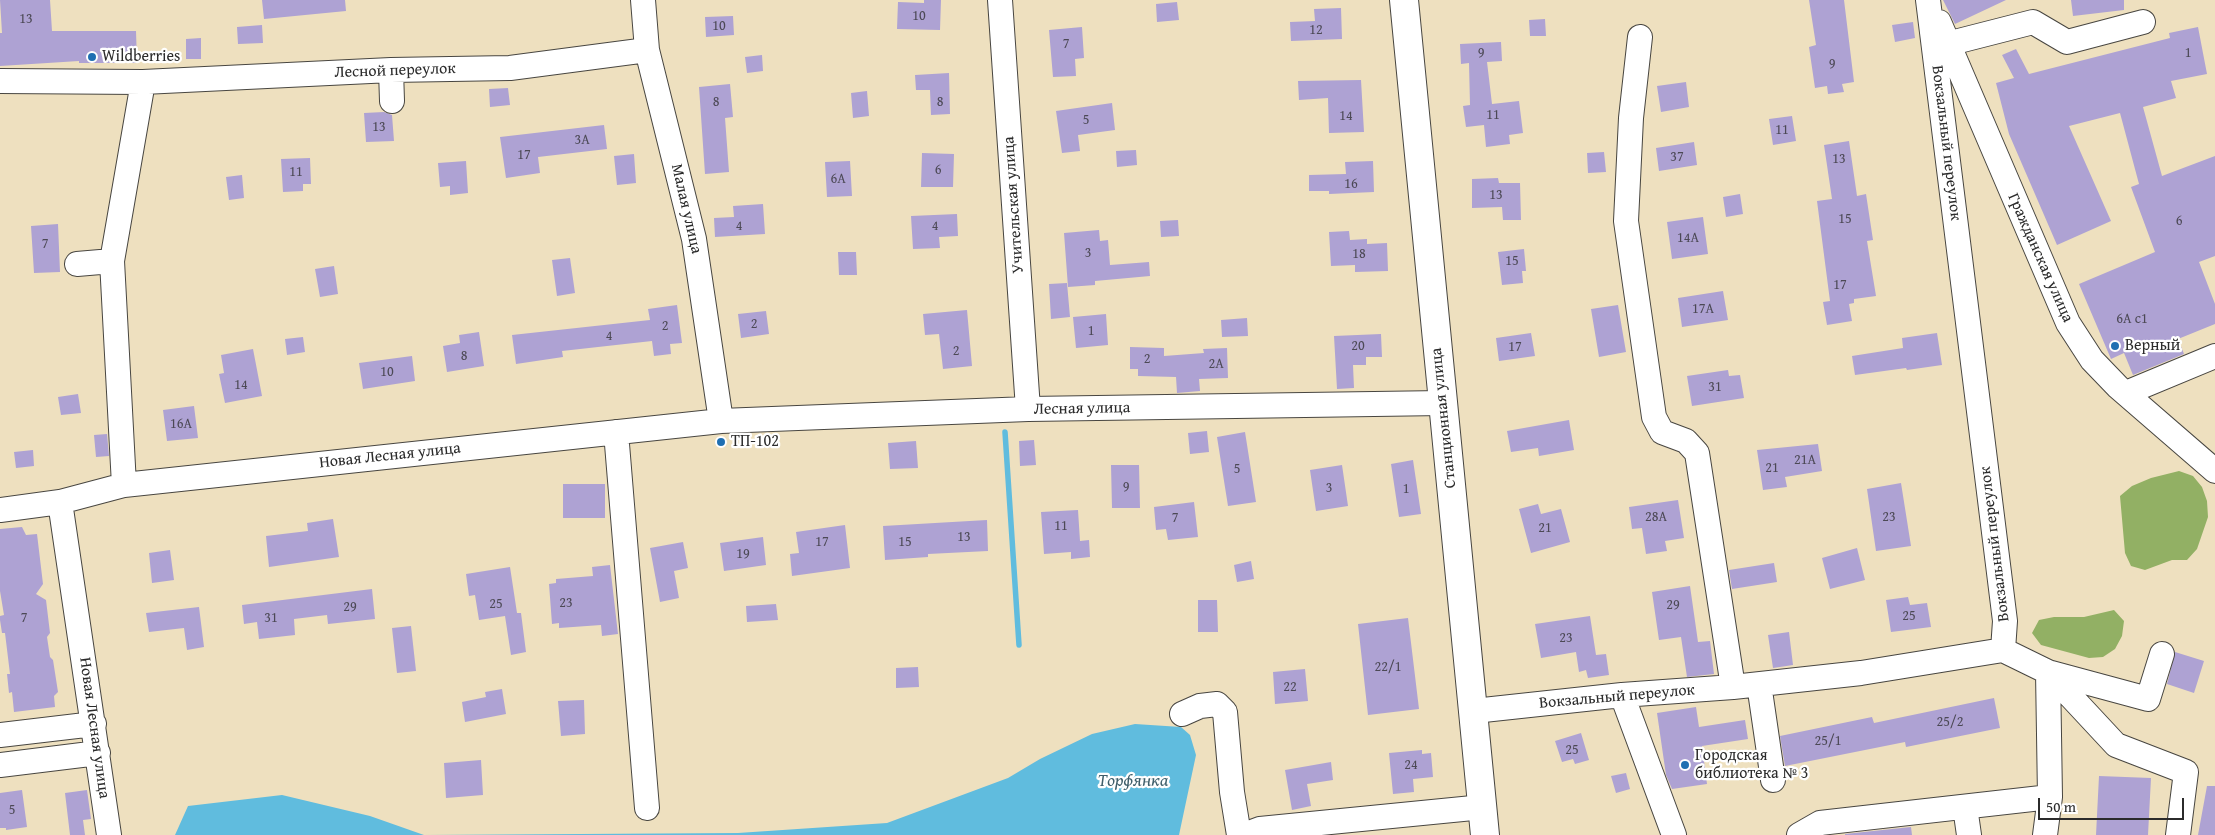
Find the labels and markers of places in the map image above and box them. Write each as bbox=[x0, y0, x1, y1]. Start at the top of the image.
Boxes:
place label: Wildberries bbox=[102, 47, 180, 67]
marker: Wildberries bbox=[86, 51, 98, 63]
place label: Верный bbox=[2125, 336, 2180, 356]
marker: Верный bbox=[2109, 340, 2121, 352]
place label: ТП-102 bbox=[731, 432, 779, 452]
marker: ТП-102 bbox=[715, 436, 727, 448]
place label: Городская библиотека № 3 bbox=[1695, 746, 1808, 784]
marker: Городская библиотека № 3 bbox=[1679, 759, 1691, 771]

